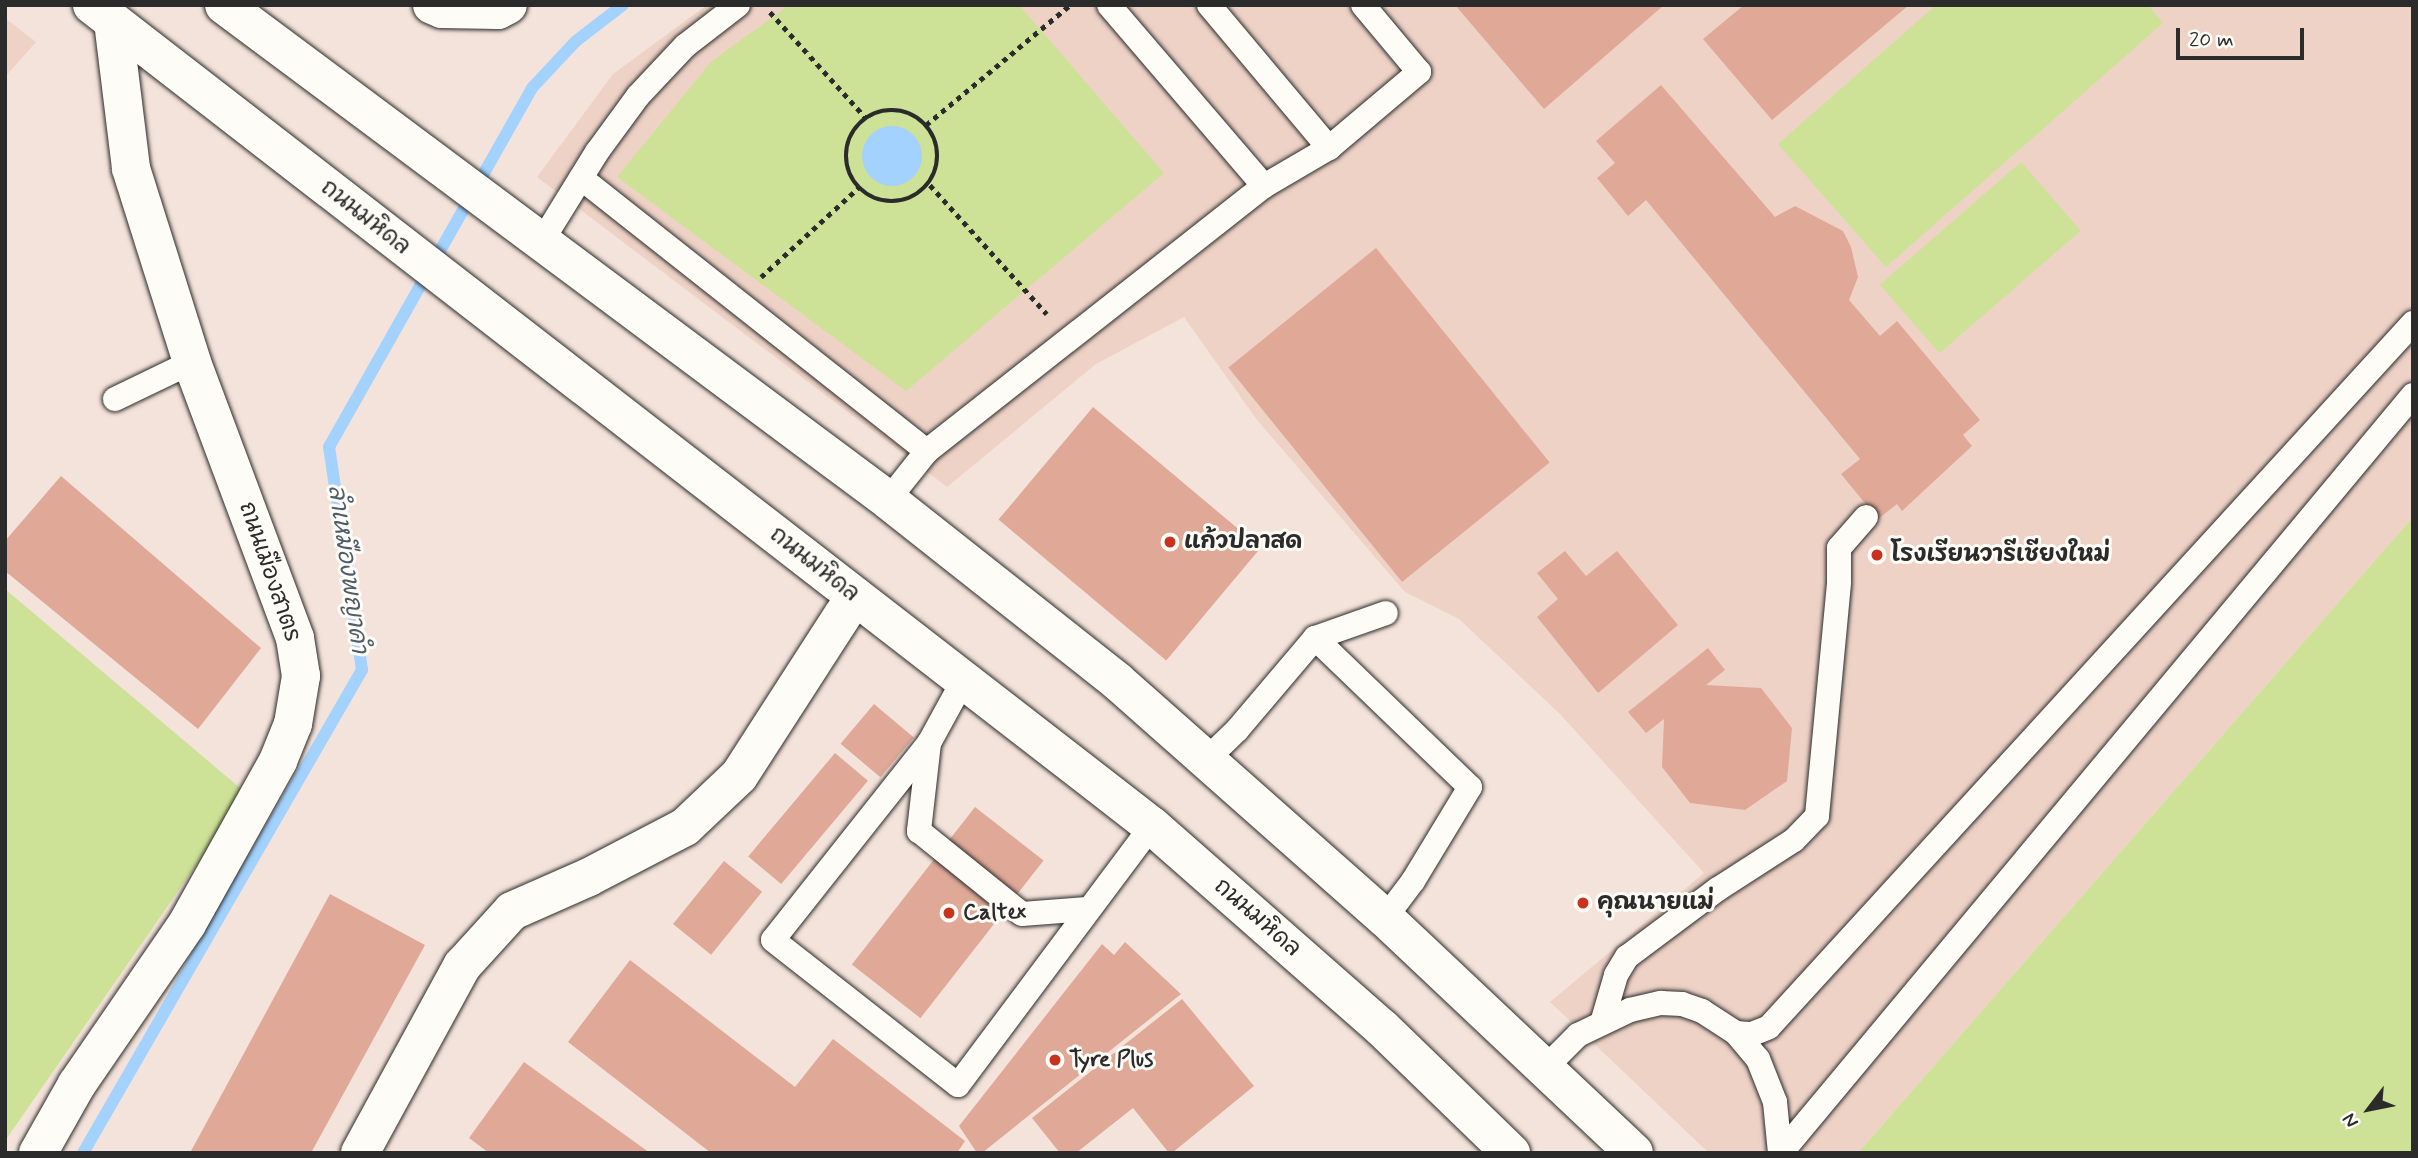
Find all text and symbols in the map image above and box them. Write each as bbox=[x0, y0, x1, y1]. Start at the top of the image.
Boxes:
scale bar bbox=[2180, 14, 2308, 58]
text: 20 m bbox=[2189, 26, 2234, 54]
street label: ถนนมหิดล bbox=[315, 175, 415, 261]
water label: ลำเหมืองพญาคำ bbox=[321, 483, 373, 655]
street label: ถนนเมืองสาตร bbox=[232, 498, 306, 646]
street label: ถนนมหิดล bbox=[764, 522, 864, 608]
place label: แก้วปลาสด bbox=[1184, 528, 1302, 556]
marker: แก้วปลาสด bbox=[1162, 534, 1178, 550]
place label: โรงเรียนวารีเชียงใหม่ bbox=[1891, 541, 2110, 569]
marker: โรงเรียนวารีเชียงใหม่ bbox=[1869, 547, 1885, 563]
street label: ถนนมหิดล bbox=[1208, 873, 1306, 963]
place label: คุณนายแม่ bbox=[1597, 889, 1714, 917]
marker: คุณนายแม่ bbox=[1575, 895, 1591, 911]
place label: Caltex bbox=[963, 899, 1026, 927]
marker: Caltex bbox=[941, 905, 957, 921]
place label: Tyre Plus bbox=[1069, 1046, 1156, 1074]
marker: Tyre Plus bbox=[1047, 1052, 1063, 1068]
north arrow bbox=[2334, 1074, 2404, 1144]
text: N bbox=[2337, 1108, 2365, 1132]

